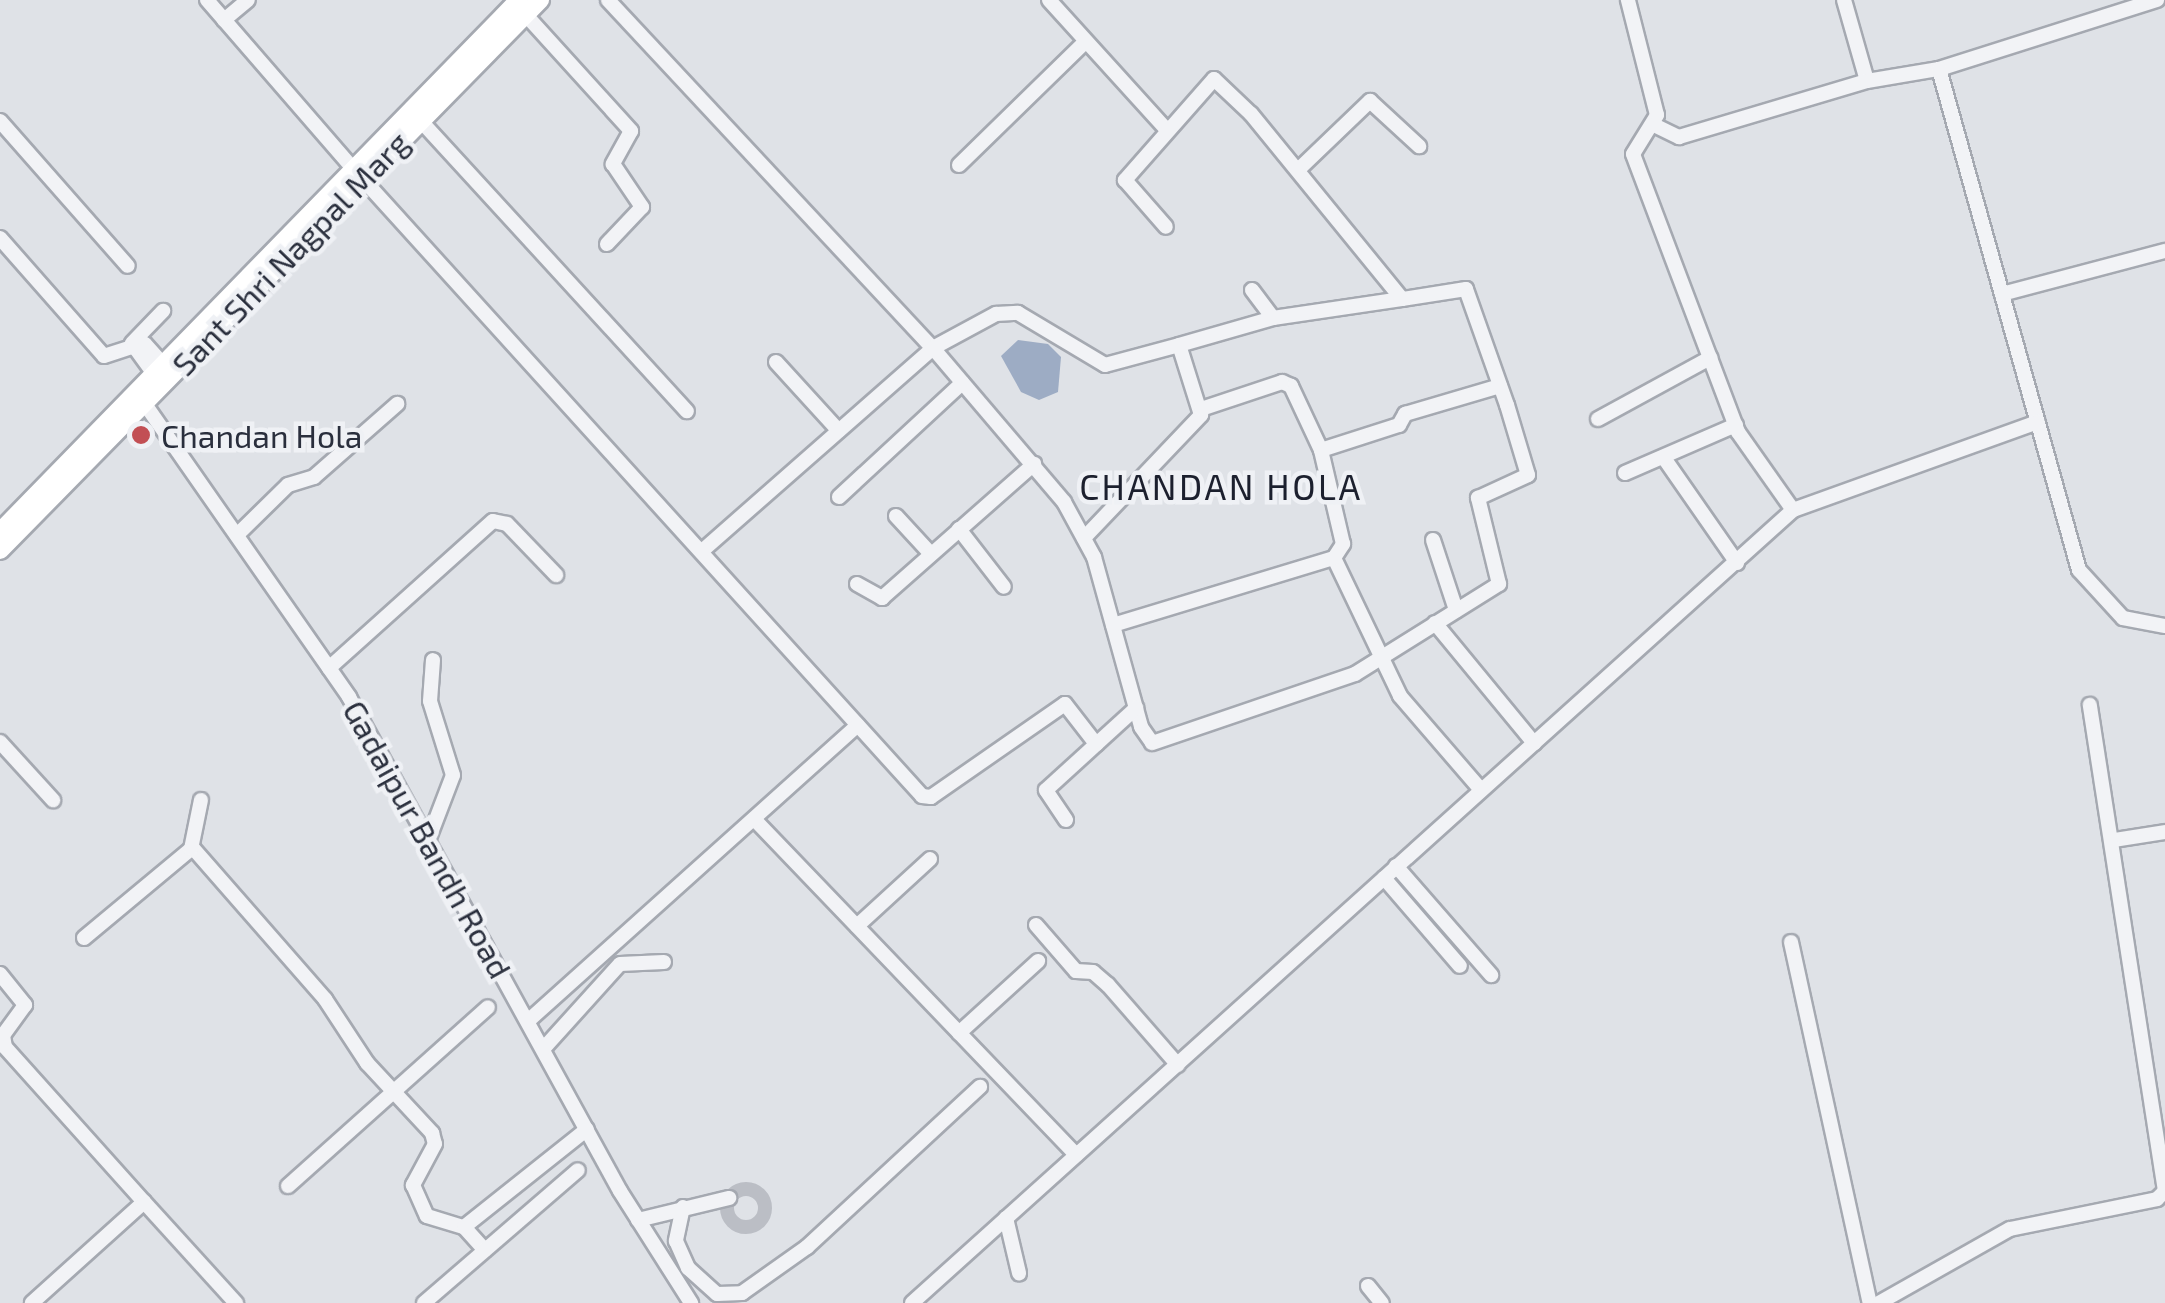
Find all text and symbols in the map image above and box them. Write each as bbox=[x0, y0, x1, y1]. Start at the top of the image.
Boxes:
street label: Sant Shri Nagpal Marg bbox=[163, 123, 417, 383]
place label: Chandan Hola bbox=[161, 416, 362, 454]
marker: Chandan Hola bbox=[130, 424, 152, 446]
district label: CHANDAN HOLA bbox=[1079, 465, 1363, 507]
street label: Gadaipur Bandh Road bbox=[336, 693, 520, 985]

